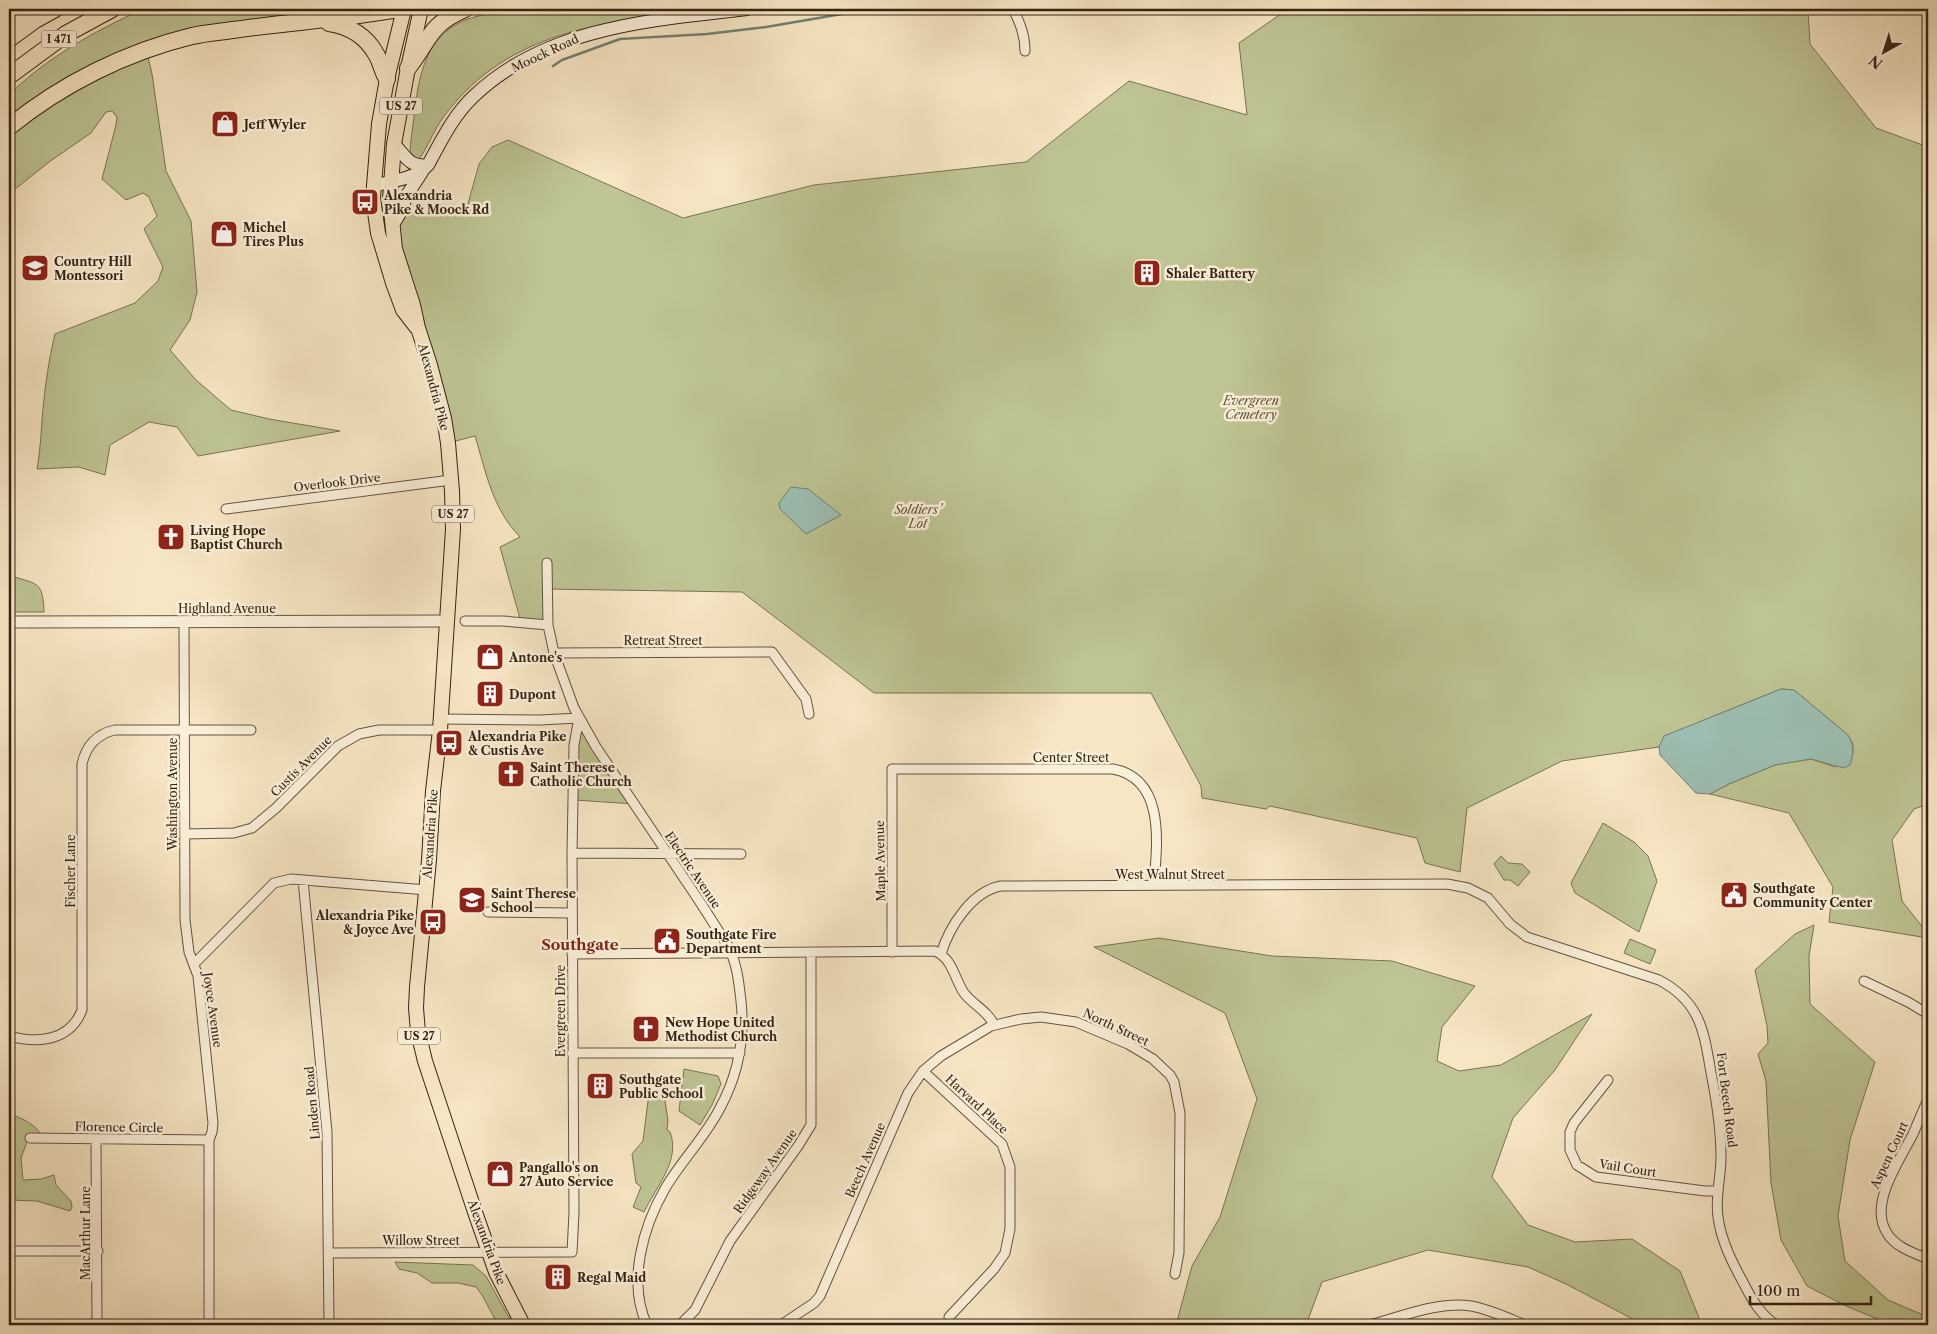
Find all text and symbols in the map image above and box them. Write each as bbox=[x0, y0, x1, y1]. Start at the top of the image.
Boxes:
north arrow bbox=[1860, 28, 1910, 78]
road number: I 471 bbox=[42, 30, 76, 48]
street label: Moock Road bbox=[509, 31, 582, 75]
text: N bbox=[1865, 51, 1886, 73]
road number: US 27 bbox=[380, 98, 422, 114]
shop icon: Jeff Wyler bbox=[210, 109, 240, 139]
place label: Jeff Wyler bbox=[242, 117, 306, 132]
bus stop icon: Alexandria Pike & Moock Rd bbox=[350, 187, 380, 217]
place label: Alexandria Pike & Moock Rd bbox=[383, 188, 489, 217]
shop icon: Michel Tires Plus bbox=[209, 219, 239, 249]
place label: Michel Tires Plus bbox=[243, 220, 304, 249]
school or university icon: Country Hill Montessori bbox=[20, 253, 50, 283]
place label: Country Hill Montessori bbox=[54, 254, 132, 283]
building icon: Shaler Battery bbox=[1132, 258, 1162, 288]
place label: Shaler Battery bbox=[1166, 266, 1256, 281]
street label: Alexandria Pike bbox=[415, 341, 453, 433]
park label: Evergreen Cemetery bbox=[1222, 393, 1279, 422]
street label: Overlook Drive bbox=[293, 469, 381, 495]
park label: Soldiers’ Lot bbox=[893, 502, 943, 531]
road number: US 27 bbox=[432, 506, 474, 522]
church icon: Living Hope Baptist Church bbox=[156, 522, 186, 552]
place label: Living Hope Baptist Church bbox=[190, 523, 283, 552]
street label: Highland Avenue bbox=[178, 601, 276, 616]
street label: Retreat Street bbox=[623, 633, 703, 648]
shop icon: Antone's bbox=[475, 642, 505, 672]
place label: Antone's bbox=[508, 650, 563, 665]
building icon: Dupont bbox=[475, 679, 505, 709]
place label: Dupont bbox=[509, 687, 556, 702]
bus stop icon: Alexandria Pike & Custis Ave bbox=[434, 728, 464, 758]
place label: Alexandria Pike & Custis Ave bbox=[467, 729, 566, 758]
street label: Custis Avenue bbox=[267, 732, 335, 800]
street label: Washington Avenue bbox=[165, 737, 180, 852]
street label: Center Street bbox=[1033, 750, 1110, 765]
church icon: Saint Therese Catholic Church bbox=[496, 759, 526, 789]
place label: Saint Therese Catholic Church bbox=[530, 760, 633, 789]
street label: Alexandria Pike bbox=[419, 788, 441, 880]
street label: Maple Avenue bbox=[872, 820, 888, 902]
street label: Electric Avenue bbox=[662, 829, 724, 912]
street label: Fischer Lane bbox=[63, 834, 78, 908]
street label: West Walnut Street bbox=[1114, 867, 1225, 882]
public building icon: Southgate Community Center bbox=[1719, 880, 1749, 910]
place label: Southgate Community Center bbox=[1753, 881, 1872, 910]
school or university icon: Saint Therese School bbox=[457, 885, 487, 915]
place label: Saint Therese School bbox=[491, 886, 576, 915]
bus stop icon: Alexandria Pike & Joyce Ave bbox=[418, 907, 448, 937]
place label: Alexandria Pike & Joyce Ave bbox=[315, 908, 414, 937]
public building icon: Southgate Fire Department bbox=[652, 926, 682, 956]
place label: Southgate Fire Department bbox=[686, 927, 776, 956]
district label: Southgate bbox=[541, 935, 619, 954]
street label: Evergreen Drive bbox=[553, 964, 568, 1057]
street label: Joyce Avenue bbox=[200, 969, 226, 1049]
street label: North Street bbox=[1081, 1005, 1152, 1049]
church icon: New Hope United Methodist Church bbox=[631, 1014, 661, 1044]
place label: New Hope United Methodist Church bbox=[665, 1015, 778, 1044]
road number: US 27 bbox=[398, 1028, 440, 1044]
street label: Fort Beech Road bbox=[1714, 1052, 1740, 1149]
street label: Linden Road bbox=[301, 1065, 323, 1140]
building icon: Southgate Public School bbox=[585, 1071, 615, 1101]
street label: Harvard Place bbox=[943, 1071, 1012, 1137]
place label: Southgate Public School bbox=[619, 1072, 703, 1101]
street label: Aspen Court bbox=[1867, 1118, 1911, 1192]
street label: Florence Circle bbox=[75, 1119, 164, 1135]
street label: Beech Avenue bbox=[842, 1120, 888, 1200]
street label: Ridgeway Avenue bbox=[730, 1126, 800, 1216]
street label: Vail Court bbox=[1597, 1156, 1658, 1180]
shop icon: Pangallo's on 27 Auto Service bbox=[485, 1159, 515, 1189]
place label: Pangallo's on 27 Auto Service bbox=[519, 1160, 614, 1189]
street label: MacArthur Lane bbox=[78, 1186, 93, 1280]
street label: Alexandria Pike bbox=[464, 1196, 509, 1287]
street label: Willow Street bbox=[381, 1233, 461, 1248]
building icon: Regal Maid bbox=[543, 1262, 573, 1292]
place label: Regal Maid bbox=[577, 1270, 646, 1285]
scale bar bbox=[1750, 1274, 1871, 1306]
text: 100 m bbox=[1757, 1281, 1800, 1300]

